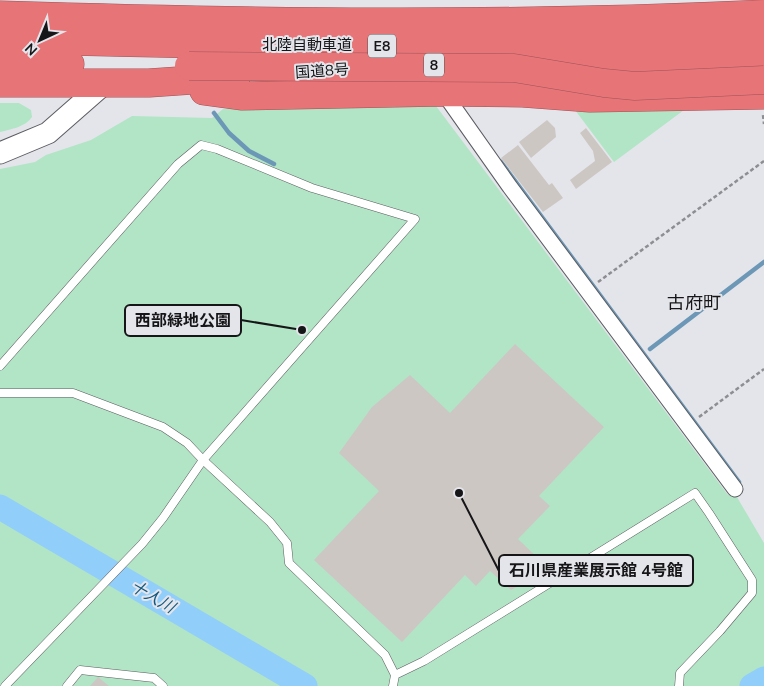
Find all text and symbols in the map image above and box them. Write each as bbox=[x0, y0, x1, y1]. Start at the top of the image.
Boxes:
north arrow bbox=[15, 15, 65, 65]
road number: E8 bbox=[368, 34, 396, 58]
street label: 北陸自動車道 bbox=[262, 35, 352, 55]
text: N bbox=[21, 39, 42, 59]
road number: 8 bbox=[424, 54, 444, 76]
street label: 国道8号 bbox=[294, 59, 350, 83]
district label: 古府町 bbox=[667, 291, 721, 315]
callout: 西部緑地公園 bbox=[125, 305, 241, 336]
text: 西部緑地公園 bbox=[135, 310, 231, 332]
callout: 石川県産業展示館 4号館 bbox=[499, 555, 693, 586]
text: 石川県産業展示館 4号館 bbox=[509, 560, 683, 582]
water label: 十人川 bbox=[126, 575, 181, 619]

